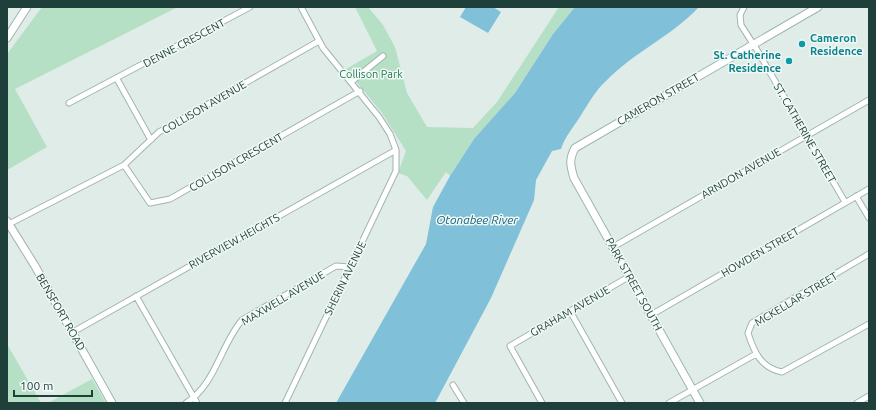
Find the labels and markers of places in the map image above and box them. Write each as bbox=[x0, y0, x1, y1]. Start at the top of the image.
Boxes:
place label: Cameron Residence bbox=[810, 32, 862, 57]
marker: Cameron Residence bbox=[797, 39, 807, 49]
place label: St. Catherine Residence bbox=[714, 49, 781, 74]
marker: St. Catherine Residence bbox=[784, 56, 794, 66]

